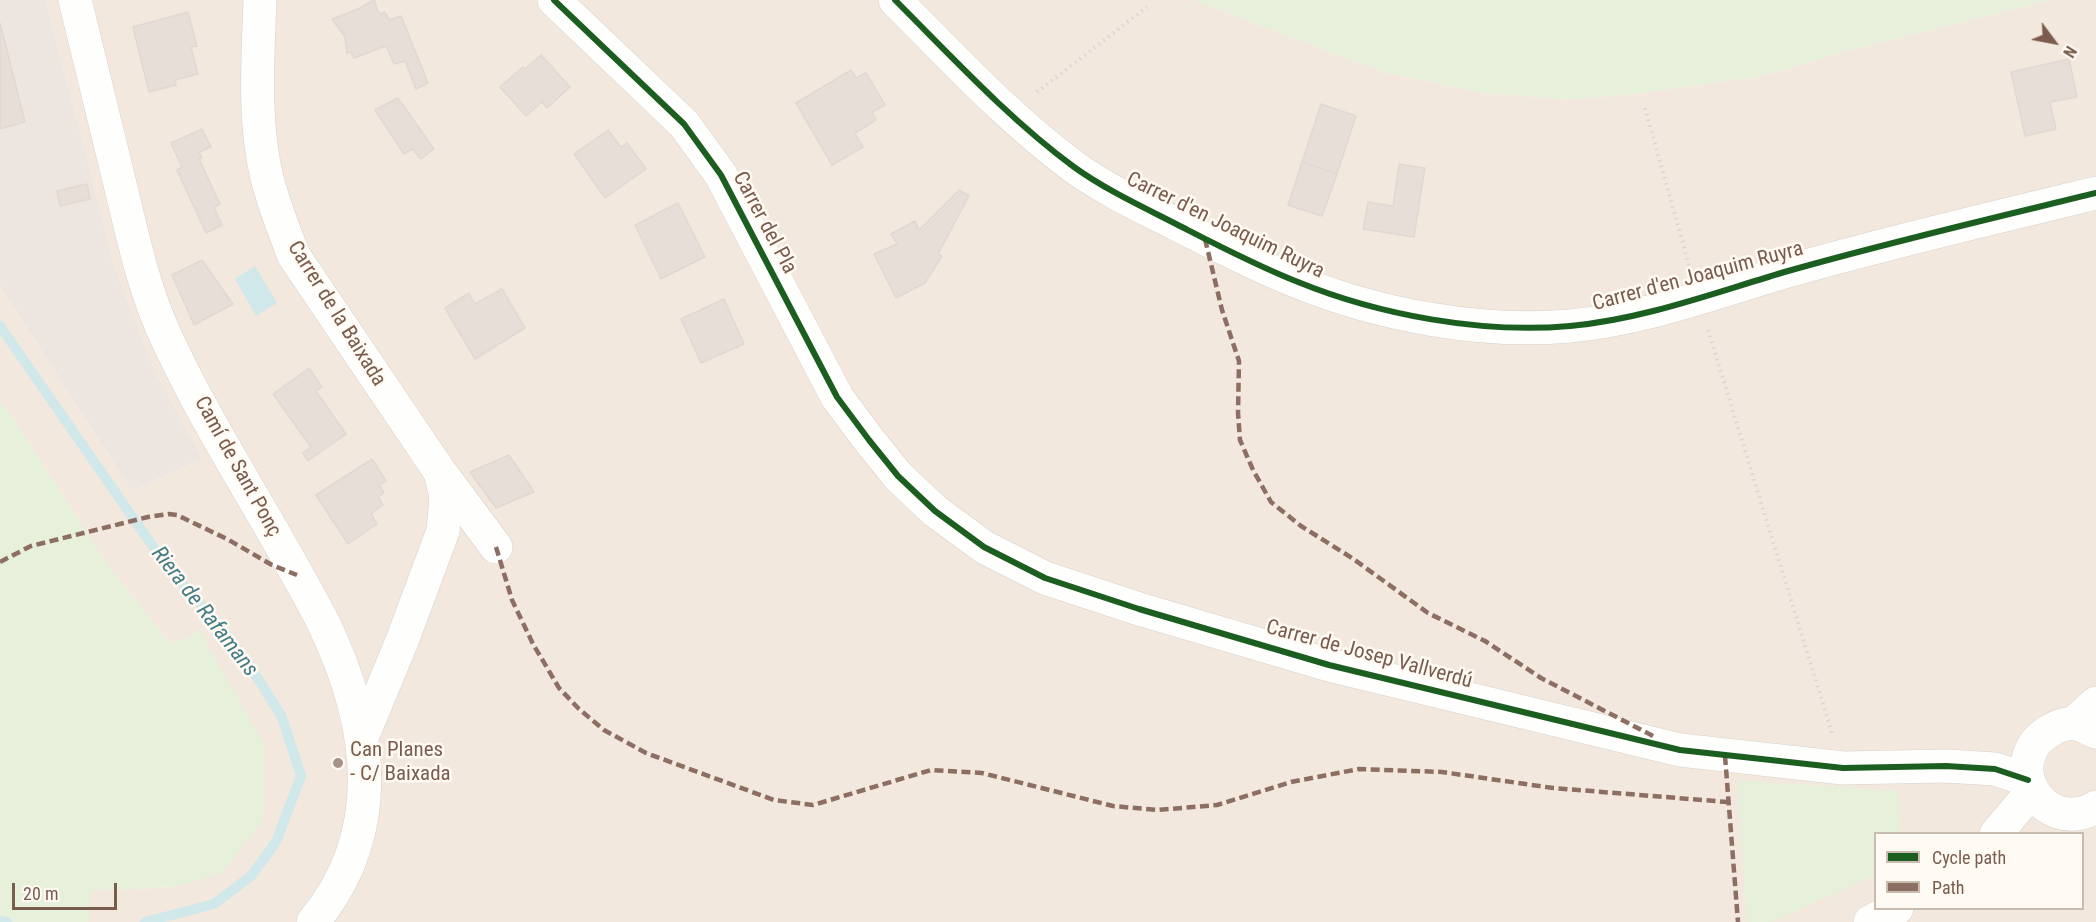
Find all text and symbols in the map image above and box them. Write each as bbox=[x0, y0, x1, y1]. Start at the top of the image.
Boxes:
north arrow bbox=[2024, 12, 2084, 72]
text: N bbox=[2059, 43, 2080, 61]
street label: Carrer d'en Joaquim Ruyra bbox=[1122, 167, 1328, 285]
street label: Carrer del Pla bbox=[727, 168, 801, 278]
street label: Carrer de la Baixada bbox=[281, 237, 391, 391]
street label: Carrer d'en Joaquim Ruyra bbox=[1590, 237, 1806, 317]
street label: Camí de Sant Ponç bbox=[188, 392, 286, 542]
water label: Riera de Rafamans bbox=[145, 542, 263, 682]
street label: Carrer de Josep Vallverdú bbox=[1263, 615, 1475, 695]
place label: Can Planes - C/ Baixada bbox=[350, 738, 451, 788]
marker: Can Planes - C/ Baixada bbox=[331, 756, 345, 770]
legend bbox=[1874, 832, 2084, 910]
text: Cycle path bbox=[1932, 847, 2006, 868]
scale bar bbox=[15, 871, 120, 909]
text: Path bbox=[1932, 877, 1965, 898]
text: 20 m bbox=[23, 883, 58, 904]

